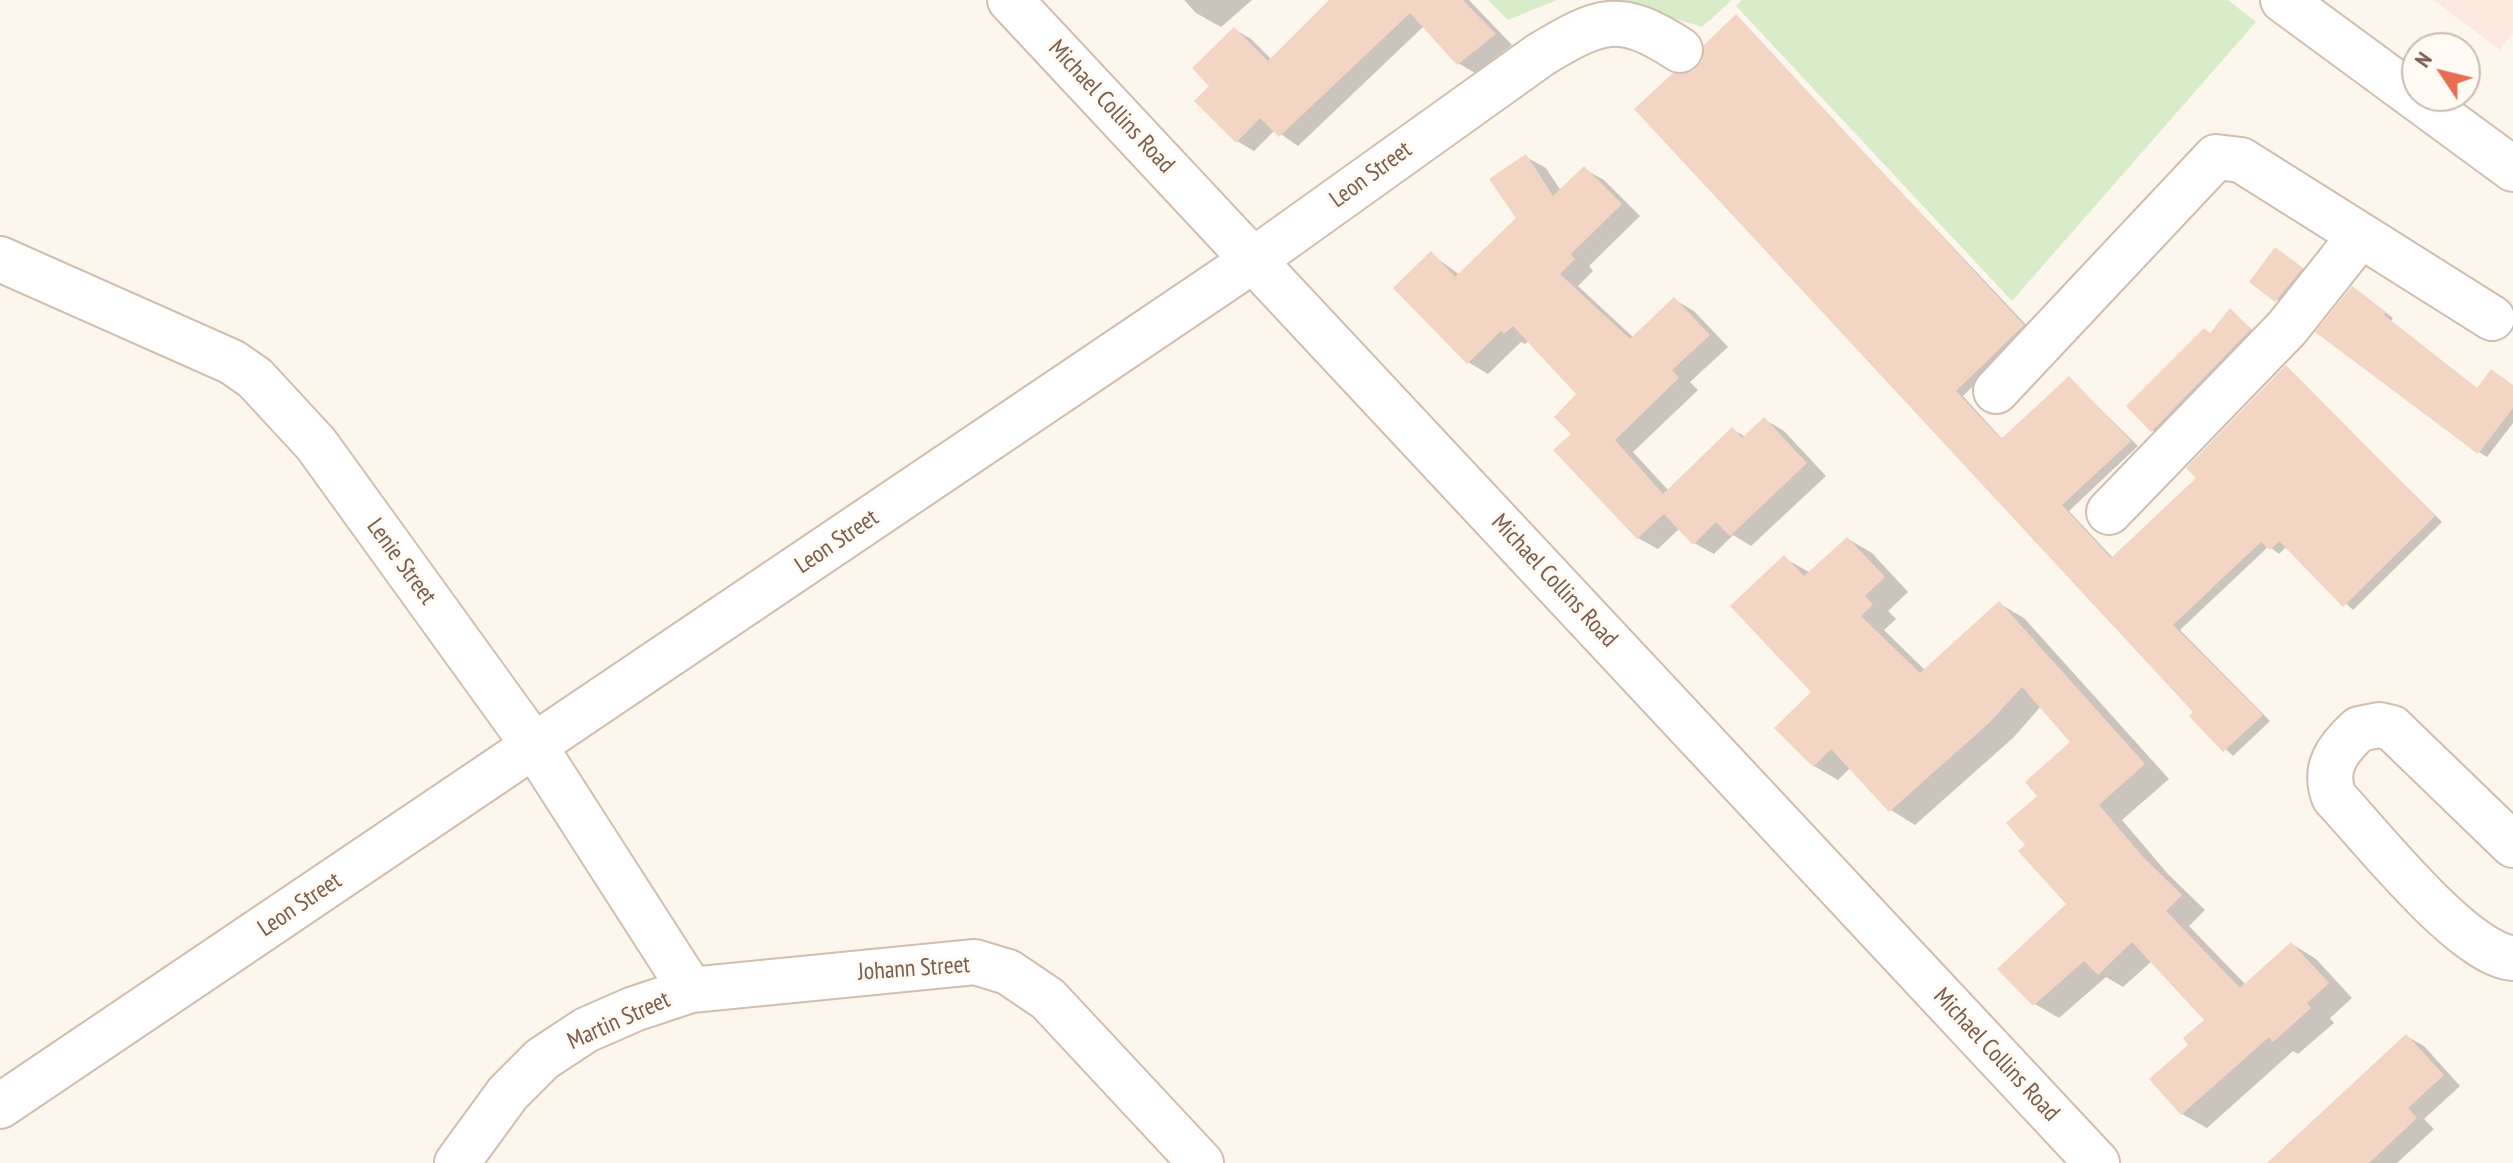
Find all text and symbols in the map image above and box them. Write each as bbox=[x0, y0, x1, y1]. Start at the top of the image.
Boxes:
north arrow bbox=[2401, 32, 2481, 112]
street label: Michael Collins Road bbox=[1042, 34, 1180, 180]
text: N bbox=[2408, 46, 2438, 72]
street label: Leon Street bbox=[1324, 136, 1418, 214]
street label: Leon Street bbox=[790, 504, 884, 580]
street label: Michael Collins Road bbox=[1485, 508, 1623, 654]
street label: Lenie Street bbox=[360, 513, 442, 611]
street label: Leon Street bbox=[253, 867, 347, 943]
street label: Johann Street bbox=[857, 951, 971, 987]
street label: Michael Collins Road bbox=[1927, 982, 2065, 1128]
street label: Martin Street bbox=[563, 986, 675, 1056]

